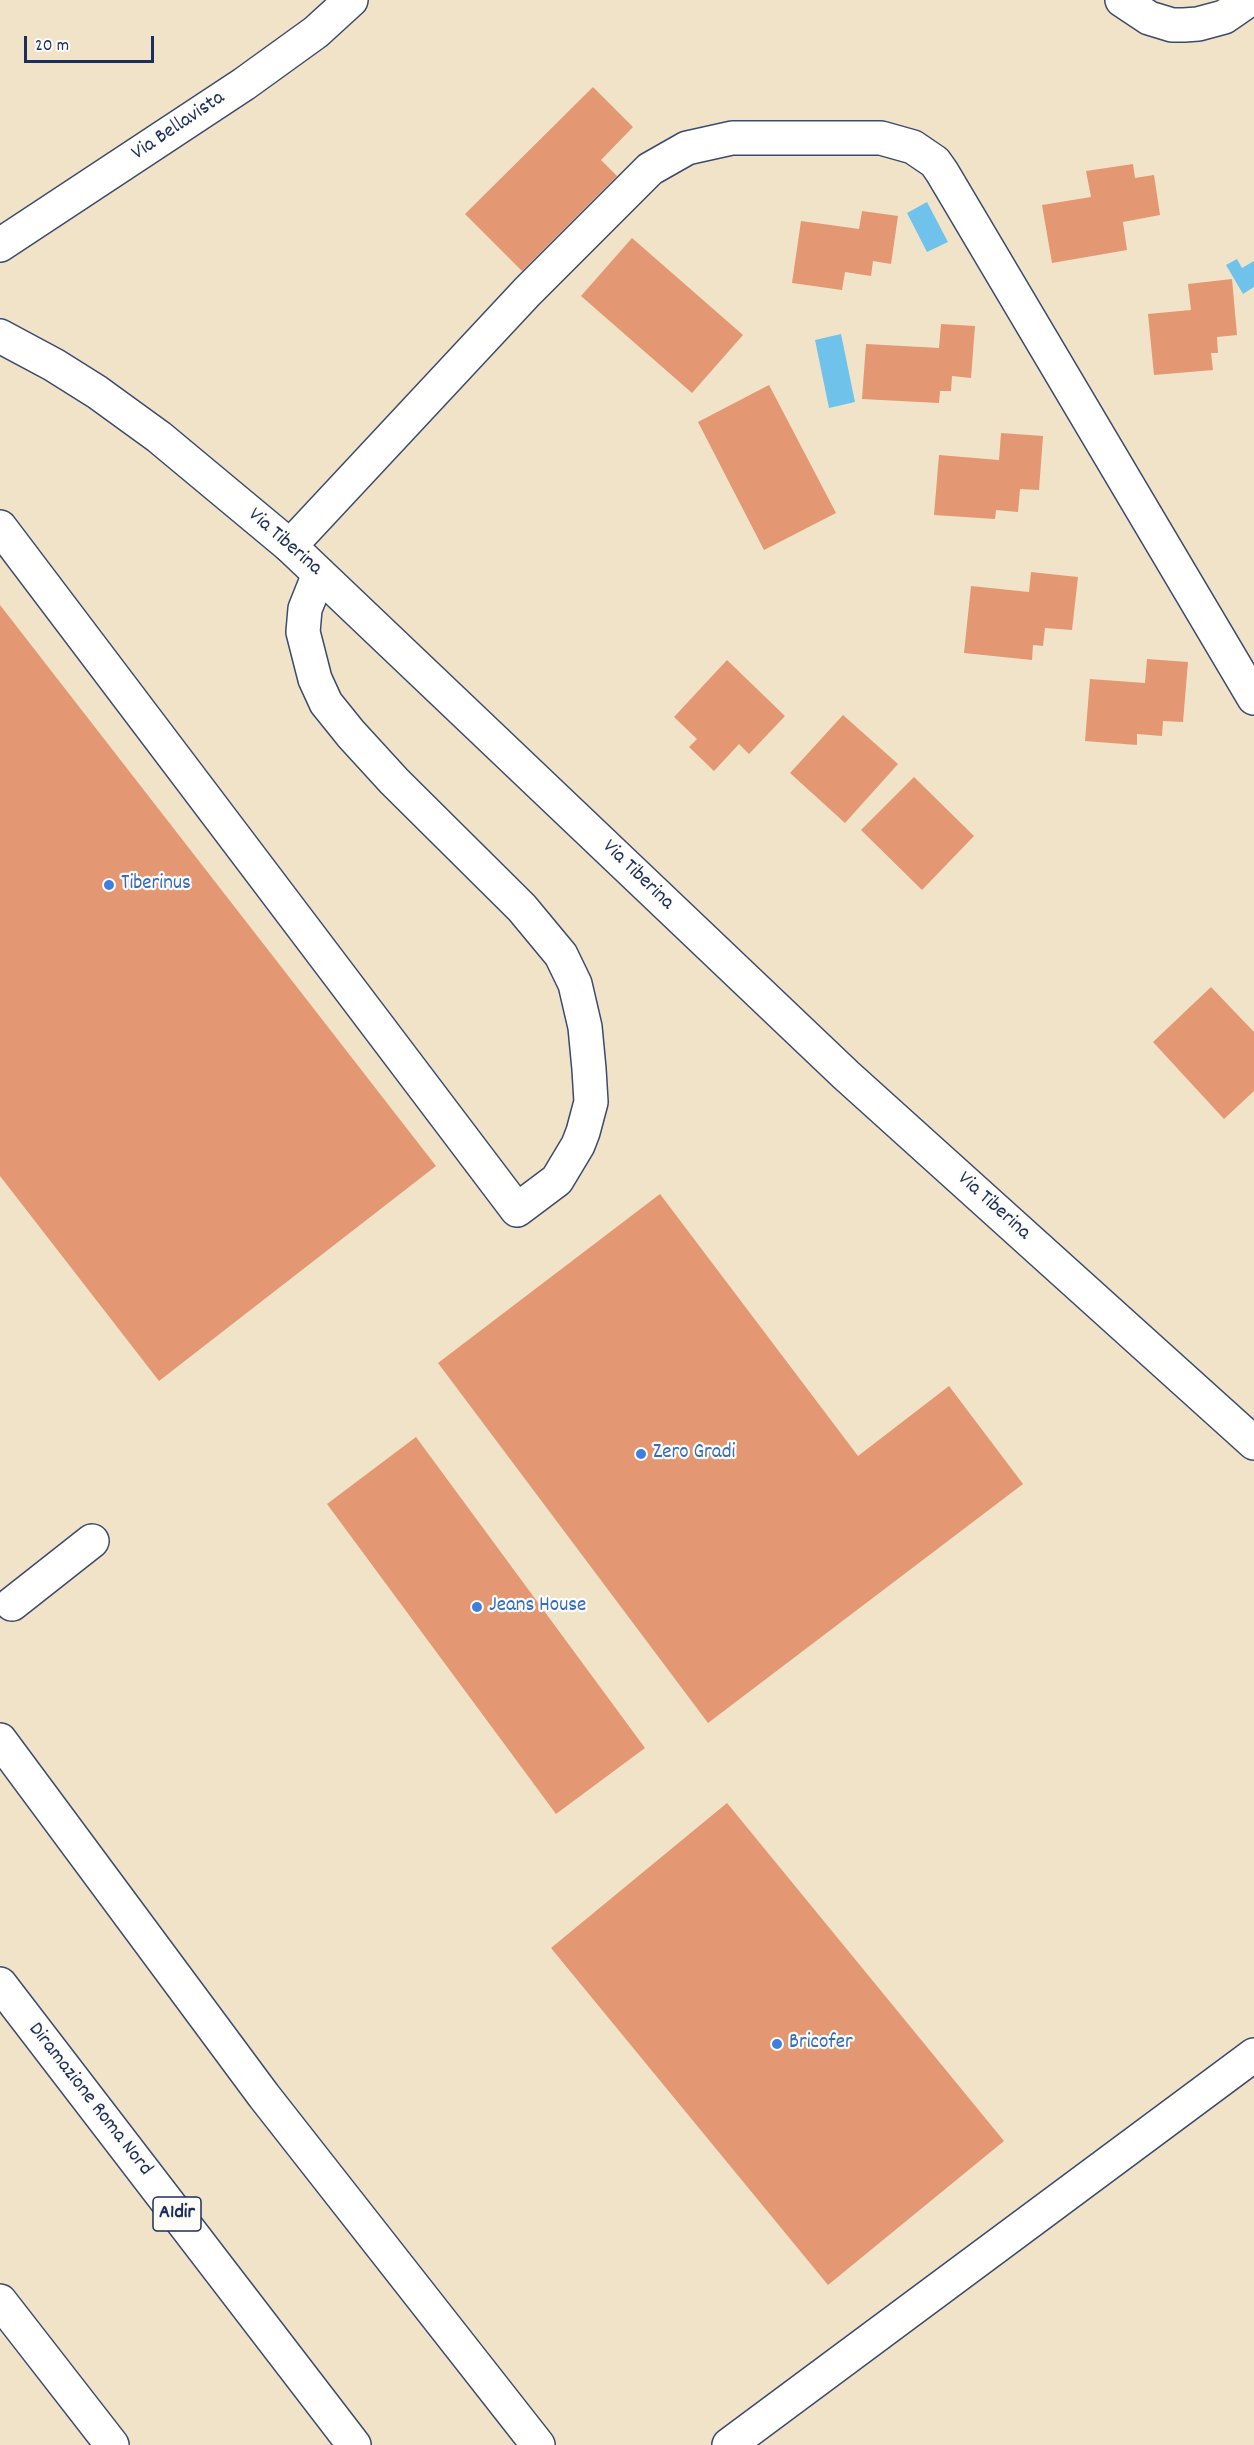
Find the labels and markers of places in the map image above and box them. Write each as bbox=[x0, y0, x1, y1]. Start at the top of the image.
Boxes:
place label: Tiberinus bbox=[121, 872, 191, 898]
marker: Tiberinus bbox=[102, 878, 116, 892]
place label: Zero Gradi bbox=[653, 1441, 735, 1467]
marker: Zero Gradi bbox=[634, 1447, 648, 1461]
place label: Jeans House bbox=[489, 1594, 586, 1620]
marker: Jeans House bbox=[470, 1600, 484, 1614]
place label: Bricofer bbox=[789, 2031, 853, 2057]
marker: Bricofer bbox=[770, 2037, 784, 2051]

